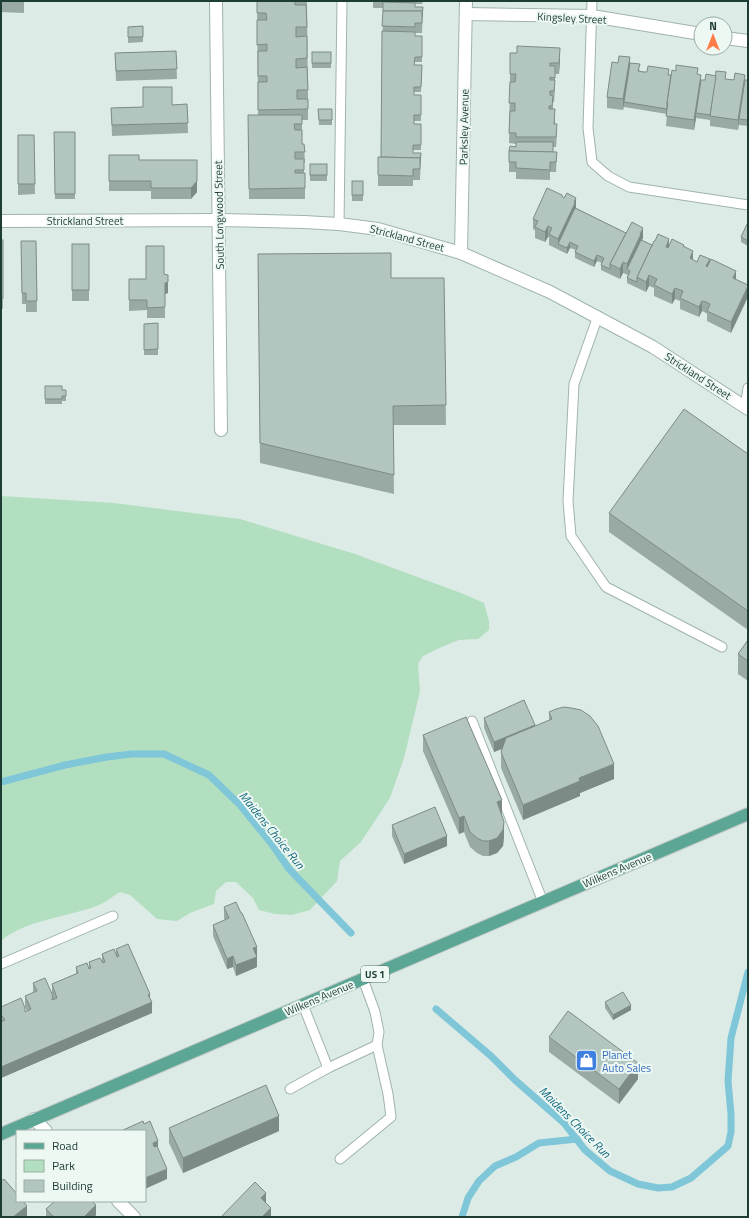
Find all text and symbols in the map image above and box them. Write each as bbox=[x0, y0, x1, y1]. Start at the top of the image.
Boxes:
street label: Kingsley Street bbox=[537, 8, 607, 28]
north arrow bbox=[693, 16, 733, 56]
text: N bbox=[709, 18, 717, 34]
street label: Parksley Avenue bbox=[455, 88, 473, 165]
street label: South Longwood Street bbox=[210, 160, 228, 270]
street label: Strickland Street bbox=[47, 213, 123, 229]
street label: Strickland Street bbox=[368, 220, 446, 256]
street label: Strickland Street bbox=[662, 348, 735, 404]
water label: Maidens Choice Run bbox=[235, 787, 310, 874]
street label: Wilkens Avenue bbox=[580, 848, 654, 892]
road number: US 1 bbox=[361, 966, 389, 982]
street label: Wilkens Avenue bbox=[282, 976, 356, 1020]
place label: Planet Auto Sales bbox=[602, 1047, 651, 1076]
shop icon: Planet Auto Sales bbox=[573, 1048, 599, 1074]
water label: Maidens Choice Run bbox=[535, 1082, 616, 1163]
legend bbox=[16, 1130, 146, 1202]
text: Road bbox=[52, 1136, 78, 1155]
text: Park bbox=[52, 1156, 75, 1175]
text: Building bbox=[52, 1176, 93, 1195]

